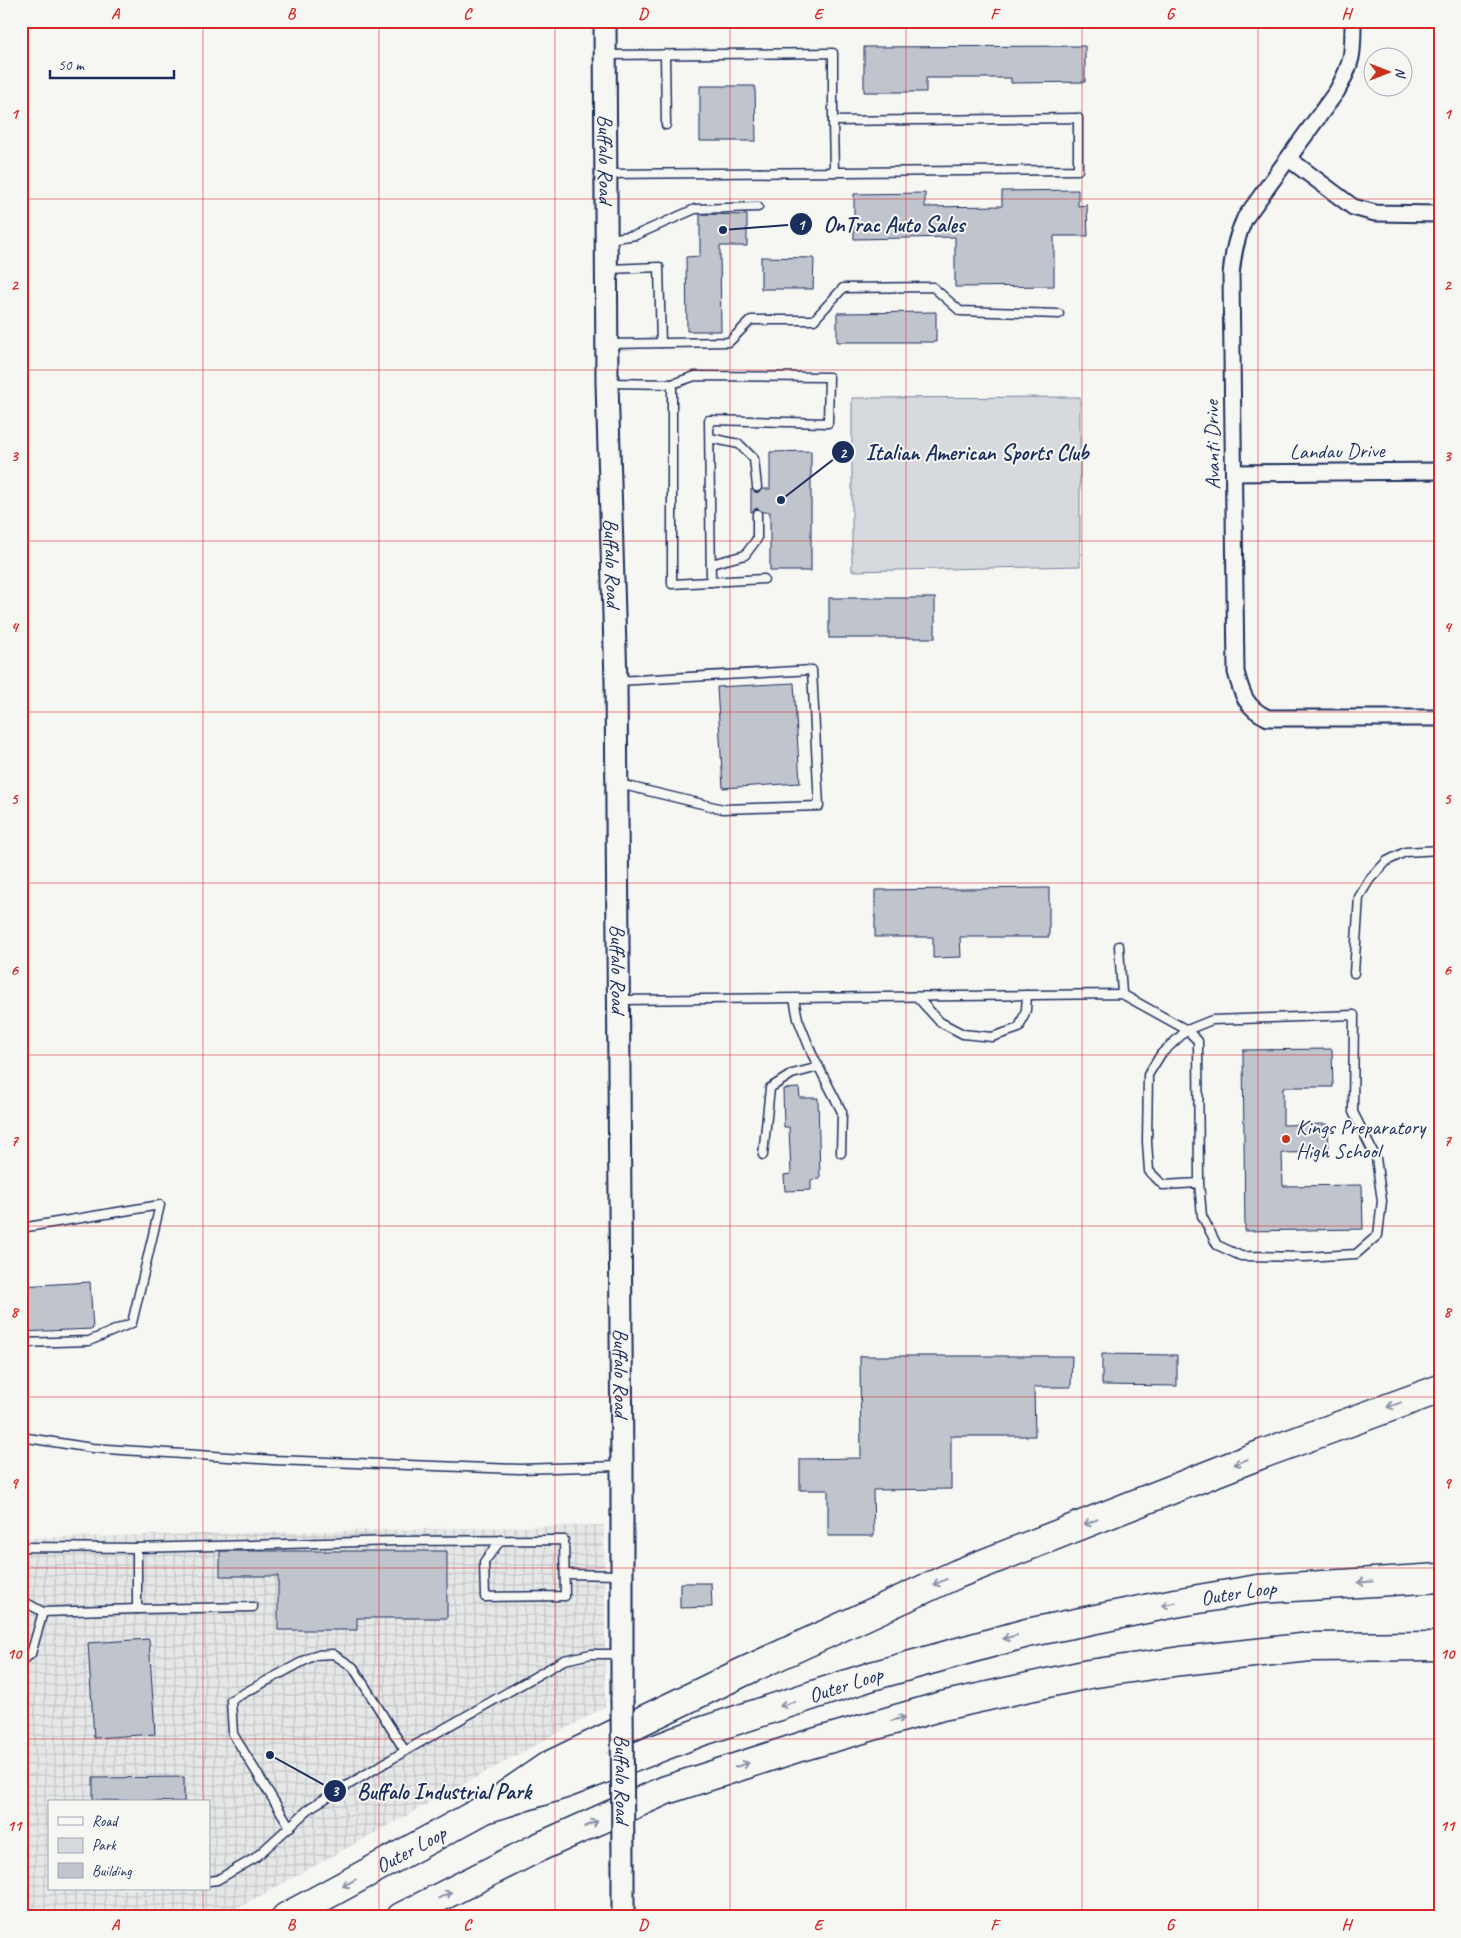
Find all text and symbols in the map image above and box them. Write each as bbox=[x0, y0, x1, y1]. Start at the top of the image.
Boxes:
text: A bbox=[111, 4, 121, 24]
text: B bbox=[287, 4, 297, 24]
text: C bbox=[463, 4, 473, 24]
text: D bbox=[638, 4, 649, 24]
text: E bbox=[814, 4, 825, 24]
text: F bbox=[990, 4, 1001, 24]
text: G bbox=[1166, 4, 1176, 24]
text: H bbox=[1341, 4, 1353, 24]
scale bar bbox=[50, 48, 174, 80]
north arrow bbox=[1364, 48, 1414, 98]
text: 50 m bbox=[58, 56, 85, 75]
text: N bbox=[1392, 68, 1409, 79]
text: 1 bbox=[10, 104, 19, 124]
text: 1 bbox=[1443, 104, 1452, 124]
street label: Buffalo Road bbox=[593, 114, 619, 207]
callout: OnTrac Auto Sales bbox=[789, 206, 975, 243]
text: OnTrac Auto Sales bbox=[823, 211, 967, 239]
text: 1 bbox=[798, 216, 807, 235]
text: 2 bbox=[10, 275, 19, 295]
text: 2 bbox=[1443, 275, 1452, 295]
street label: Avanti Drive bbox=[1198, 398, 1226, 490]
callout: Italian American Sports Club bbox=[830, 434, 1099, 471]
street label: Landau Drive bbox=[1289, 437, 1386, 465]
text: Italian American Sports Club bbox=[865, 439, 1091, 467]
text: 2 bbox=[840, 444, 848, 463]
text: 3 bbox=[10, 446, 19, 466]
text: 3 bbox=[1443, 446, 1452, 466]
street label: Buffalo Road bbox=[598, 518, 627, 611]
text: 4 bbox=[10, 617, 19, 637]
text: 4 bbox=[1443, 617, 1452, 637]
text: 5 bbox=[11, 789, 20, 809]
text: 5 bbox=[1444, 789, 1453, 809]
street label: Buffalo Road bbox=[605, 924, 632, 1017]
text: 6 bbox=[10, 960, 19, 980]
text: 6 bbox=[1443, 960, 1452, 980]
place label: Kings Preparatory High School bbox=[1296, 1114, 1427, 1164]
text: 7 bbox=[10, 1131, 19, 1151]
text: 7 bbox=[1443, 1131, 1452, 1151]
marker: Kings Preparatory High School bbox=[1280, 1133, 1292, 1145]
text: 8 bbox=[10, 1302, 19, 1322]
text: 8 bbox=[1443, 1302, 1452, 1322]
street label: Buffalo Road bbox=[608, 1328, 635, 1421]
one-way arrow bbox=[1387, 1401, 1402, 1410]
one-way arrow bbox=[1234, 1458, 1249, 1467]
text: 9 bbox=[10, 1473, 19, 1493]
text: 9 bbox=[1443, 1473, 1452, 1493]
one-way arrow bbox=[1083, 1518, 1099, 1527]
street label: Outer Loop bbox=[1199, 1575, 1279, 1611]
one-way arrow bbox=[1357, 1577, 1373, 1586]
one-way arrow bbox=[933, 1578, 948, 1588]
one-way arrow bbox=[1161, 1600, 1177, 1609]
one-way arrow bbox=[1002, 1633, 1018, 1643]
text: 10 bbox=[7, 1644, 23, 1664]
text: 10 bbox=[1440, 1644, 1456, 1664]
street label: Outer Loop bbox=[805, 1660, 887, 1709]
one-way arrow bbox=[779, 1699, 795, 1709]
one-way arrow bbox=[890, 1713, 906, 1723]
street label: Buffalo Road bbox=[609, 1734, 636, 1827]
one-way arrow bbox=[734, 1760, 750, 1770]
callout: Buffalo Industrial Park bbox=[322, 1772, 541, 1809]
text: Buffalo Industrial Park bbox=[357, 1778, 533, 1806]
text: 3 bbox=[332, 1782, 340, 1801]
legend bbox=[48, 1800, 210, 1890]
text: Road bbox=[92, 1812, 119, 1831]
text: 11 bbox=[7, 1816, 23, 1836]
text: 11 bbox=[1440, 1816, 1456, 1836]
one-way arrow bbox=[583, 1818, 598, 1828]
street label: Outer Loop bbox=[371, 1819, 452, 1879]
text: Park bbox=[92, 1836, 117, 1855]
text: Building bbox=[92, 1862, 132, 1881]
one-way arrow bbox=[342, 1878, 357, 1888]
one-way arrow bbox=[437, 1890, 452, 1899]
text: A bbox=[111, 1915, 121, 1935]
text: B bbox=[287, 1915, 297, 1935]
text: C bbox=[463, 1915, 473, 1935]
text: D bbox=[638, 1915, 649, 1935]
text: E bbox=[814, 1915, 825, 1935]
text: F bbox=[990, 1915, 1001, 1935]
text: G bbox=[1166, 1915, 1176, 1935]
text: H bbox=[1341, 1915, 1353, 1935]

